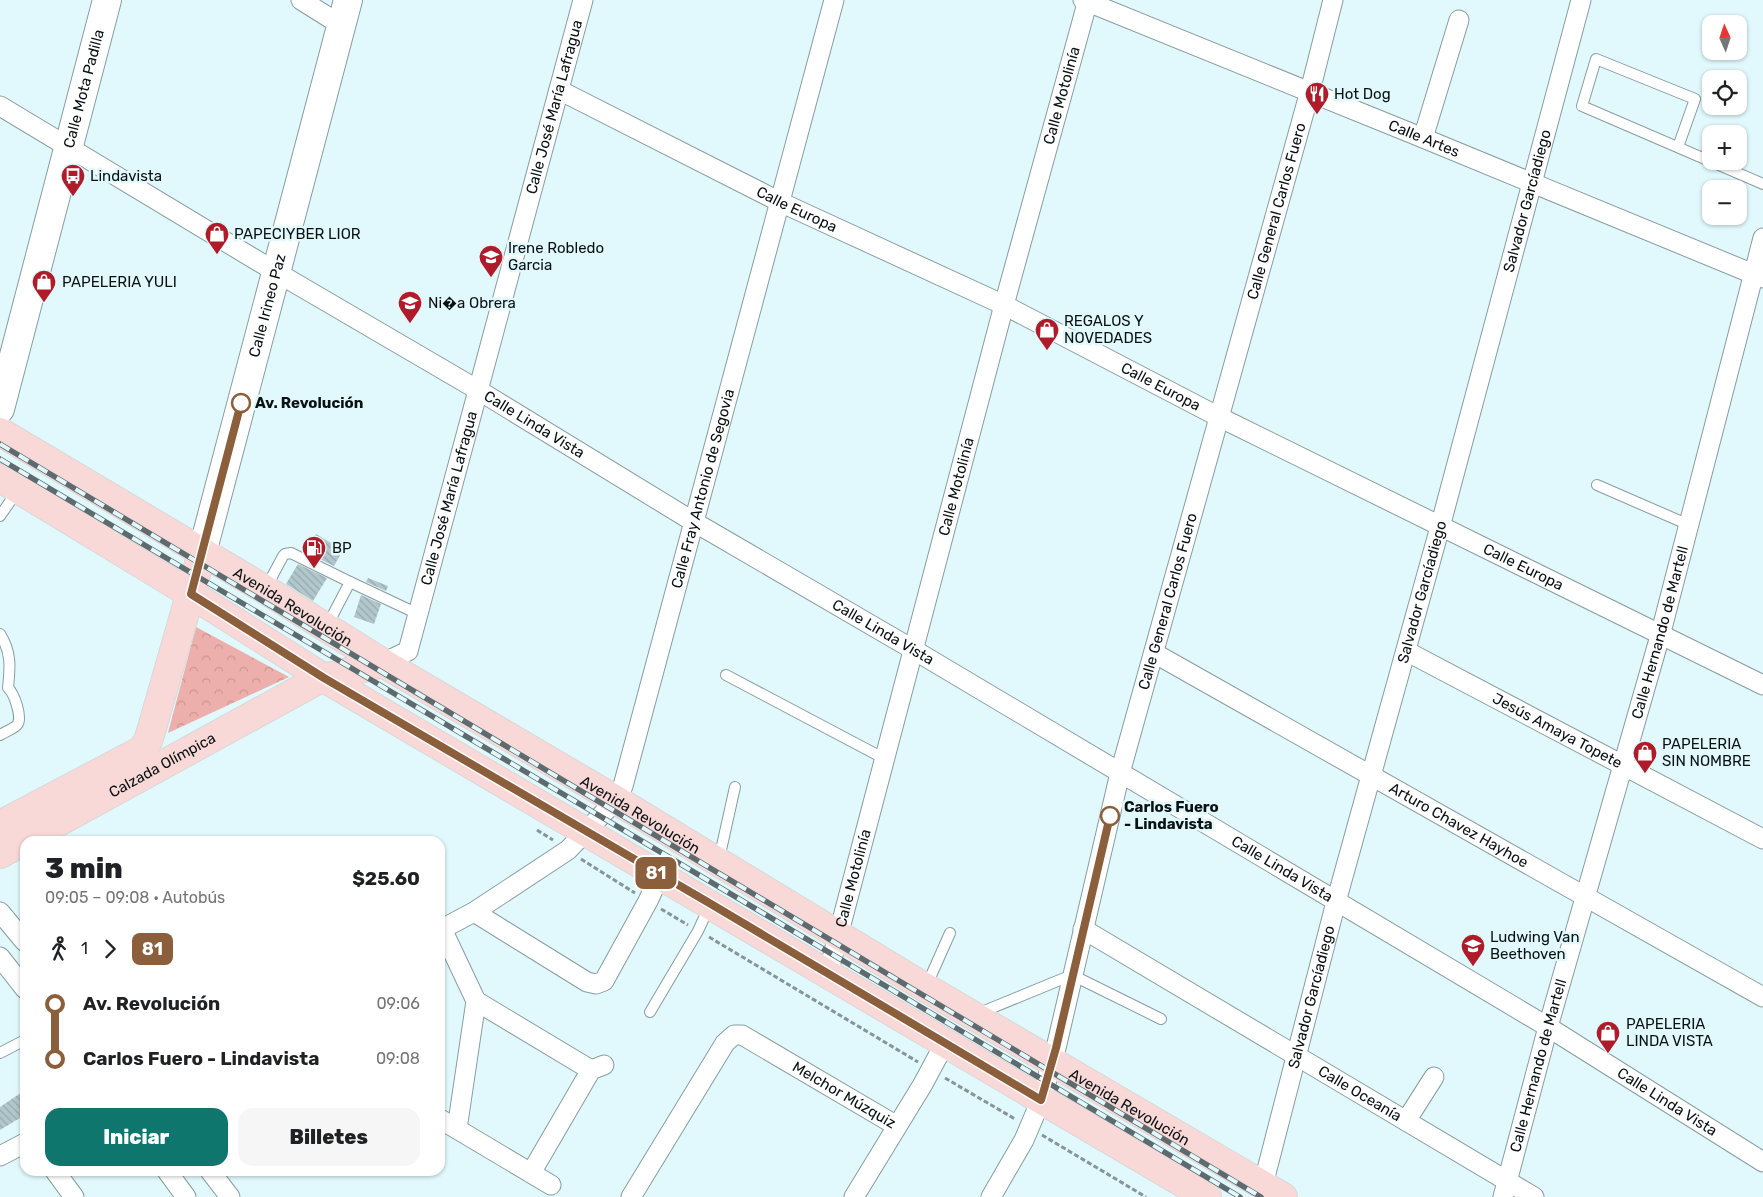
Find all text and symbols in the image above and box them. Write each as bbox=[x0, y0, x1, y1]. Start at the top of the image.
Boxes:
north arrow bbox=[1702, 15, 1748, 60]
map controls bbox=[1702, 15, 1747, 225]
street label: Calle José María Lafragua bbox=[522, 18, 586, 196]
street label: Calle Mota Padilla bbox=[60, 28, 108, 150]
street label: Calle Motolinía bbox=[1040, 44, 1084, 147]
button: locate bbox=[1702, 70, 1747, 115]
restaurant icon: Hot Dog bbox=[1304, 81, 1330, 115]
place label: Hot Dog bbox=[1334, 85, 1391, 103]
street label: Calle Artes bbox=[1386, 116, 1462, 161]
street label: Calle General Carlos Fuero bbox=[1243, 121, 1310, 302]
button: + bbox=[1702, 125, 1747, 170]
street label: Salvador Garcíadiego bbox=[1500, 128, 1555, 274]
bus stop icon: Lindavista bbox=[60, 163, 86, 197]
place label: Lindavista bbox=[90, 167, 162, 185]
button: − bbox=[1702, 180, 1747, 225]
street label: Calle Europa bbox=[753, 183, 840, 236]
shop icon: PAPECIYBER LIOR bbox=[204, 221, 230, 255]
place label: PAPECIYBER LIOR bbox=[234, 225, 361, 243]
place label: Irene Robledo Garcia bbox=[508, 239, 604, 274]
school or university icon: Irene Robledo Garcia bbox=[478, 244, 504, 278]
street label: Calle Irineo Paz bbox=[245, 251, 290, 359]
shop icon: PAPELERIA YULI bbox=[31, 269, 57, 303]
place label: PAPELERIA YULI bbox=[62, 273, 177, 291]
school or university icon: Ni�a Obrera bbox=[397, 290, 423, 324]
place label: Ni�a Obrera bbox=[428, 294, 516, 312]
place label: REGALOS Y NOVEDADES bbox=[1064, 312, 1152, 347]
shop icon: REGALOS Y NOVEDADES bbox=[1034, 317, 1060, 351]
street label: Calle Europa bbox=[1118, 359, 1204, 415]
street label: Calle Linda Vista bbox=[481, 387, 588, 462]
street label: Calle Fray Antonio de Segovia bbox=[667, 387, 738, 590]
marker: Av. Revolución bbox=[231, 393, 251, 413]
place label: Av. Revolución bbox=[255, 394, 363, 412]
street label: Calle José María Lafragua bbox=[417, 409, 481, 587]
street label: Calle Motolinía bbox=[935, 435, 978, 538]
street label: Calle General Carlos Fuero bbox=[1135, 511, 1201, 692]
street label: Salvador Garcíadiego bbox=[1394, 519, 1450, 665]
fuel station icon: BP bbox=[301, 535, 327, 569]
place label: BP bbox=[332, 539, 352, 557]
street label: Calle Europa bbox=[1480, 540, 1566, 594]
street label: Calle Hernando de Martell bbox=[1628, 544, 1692, 721]
street label: Avenida Revolución bbox=[230, 564, 356, 651]
street label: Calle Linda Vista bbox=[829, 595, 937, 669]
street label: Jesús Amaya Topete bbox=[1489, 689, 1625, 772]
street label: Calzada Olímpica bbox=[106, 729, 219, 802]
place label: PAPELERIA SIN NOMBRE bbox=[1662, 735, 1751, 770]
shop icon: PAPELERIA SIN NOMBRE bbox=[1632, 740, 1658, 774]
street label: Avenida Revolución bbox=[577, 772, 703, 858]
street label: Arturo Chavez Hayhoe bbox=[1386, 779, 1531, 872]
place label: Carlos Fuero - Lindavista bbox=[1124, 798, 1219, 833]
marker: Carlos Fuero - Lindavista bbox=[1100, 806, 1120, 826]
street label: Calle Motolinía bbox=[832, 827, 875, 929]
street label: Calle Linda Vista bbox=[1228, 832, 1336, 906]
text: 3 min bbox=[45, 852, 123, 885]
line badge: 81 bbox=[634, 857, 678, 889]
text: 81 bbox=[645, 862, 667, 884]
text: $25.60 bbox=[352, 867, 420, 890]
text: 09:05 – 09:08 · Autobús bbox=[45, 888, 225, 907]
street label: Salvador Garcíadiego bbox=[1284, 924, 1339, 1071]
place label: Ludwing Van Beethoven bbox=[1490, 928, 1579, 963]
school or university icon: Ludwing Van Beethoven bbox=[1460, 933, 1486, 967]
icon: walk bbox=[45, 935, 73, 963]
icon: forward bbox=[96, 935, 124, 963]
text: 81 bbox=[142, 938, 163, 960]
text: 1 bbox=[81, 939, 88, 958]
street label: Calle Hernando de Martell bbox=[1506, 977, 1570, 1154]
text: Av. Revolución bbox=[83, 992, 220, 1015]
text: 09:06 bbox=[376, 994, 420, 1013]
place label: PAPELERIA LINDA VISTA bbox=[1626, 1015, 1713, 1050]
shop icon: PAPELERIA LINDA VISTA bbox=[1595, 1020, 1621, 1054]
text: Carlos Fuero - Lindavista bbox=[83, 1047, 319, 1070]
text: 09:08 bbox=[376, 1049, 420, 1068]
street label: Melchor Múzquiz bbox=[789, 1058, 899, 1133]
street label: Calle Oceanía bbox=[1315, 1062, 1405, 1125]
street label: Calle Linda Vista bbox=[1614, 1064, 1720, 1140]
street label: Avenida Revolución bbox=[1066, 1065, 1193, 1149]
button: Iniciar bbox=[45, 1108, 228, 1166]
button: Billetes bbox=[238, 1108, 420, 1166]

